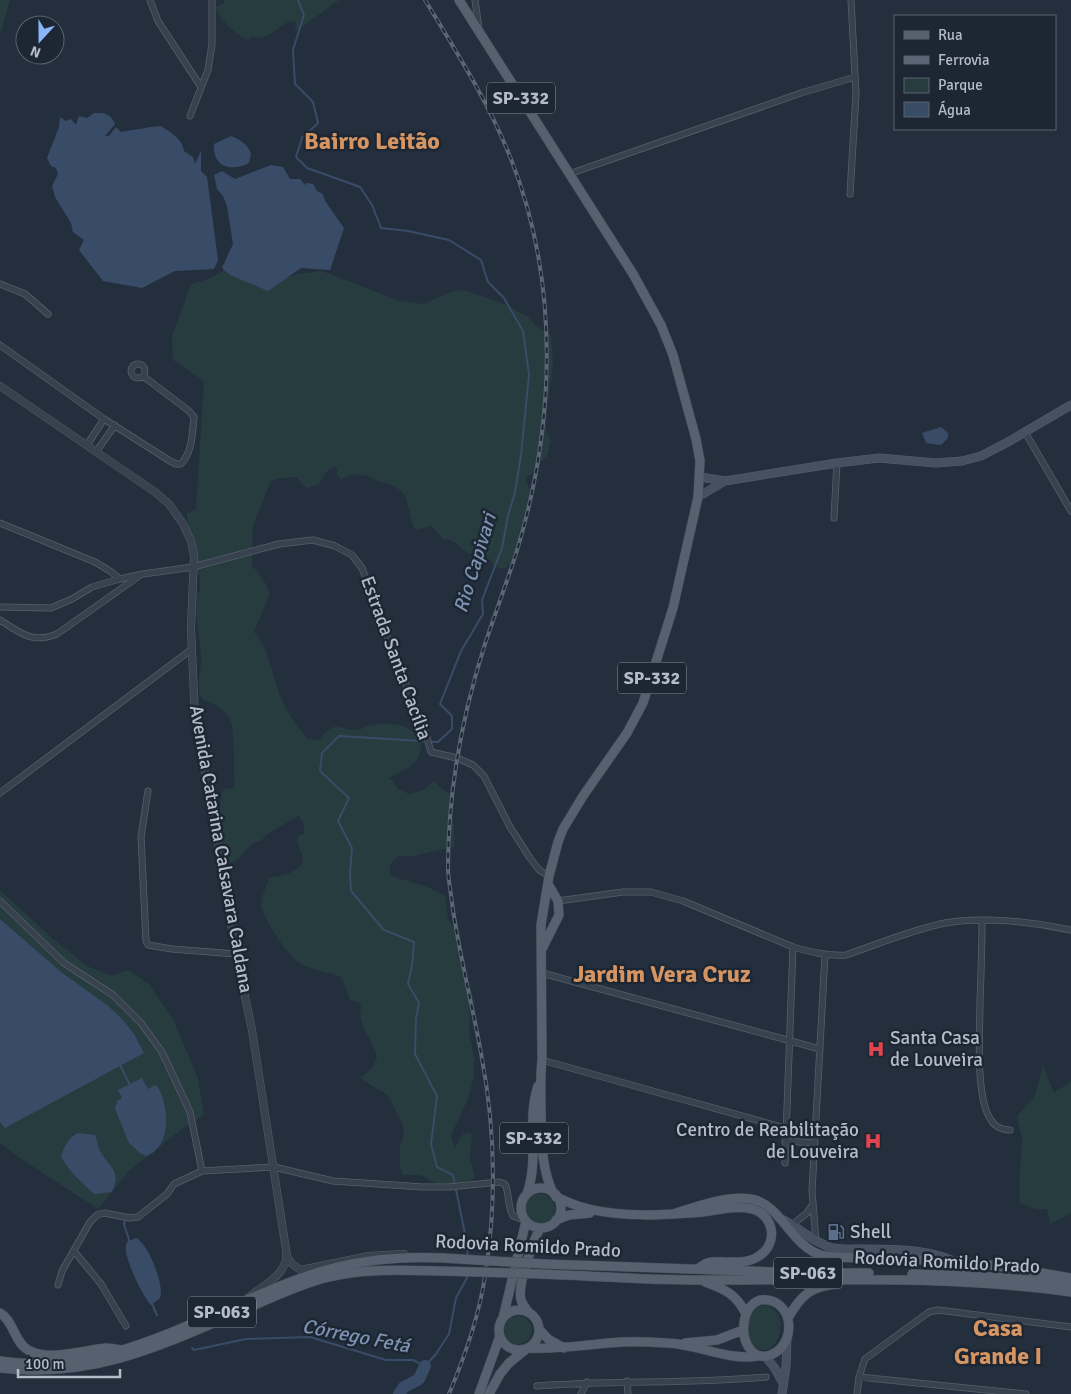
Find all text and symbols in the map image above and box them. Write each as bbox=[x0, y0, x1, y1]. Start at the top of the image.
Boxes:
north arrow bbox=[15, 15, 65, 65]
legend bbox=[894, 15, 1056, 130]
text: Rua bbox=[938, 26, 963, 44]
text: N bbox=[28, 42, 43, 61]
text: Ferrovia bbox=[938, 51, 990, 69]
text: Parque bbox=[938, 76, 983, 94]
road number: SP-332 bbox=[487, 82, 555, 114]
text: Água bbox=[938, 100, 971, 119]
district label: Bairro Leitão bbox=[304, 126, 440, 156]
water label: Rio Capivari bbox=[448, 509, 502, 616]
street label: Estrada Santa Cacília bbox=[355, 573, 437, 743]
road number: SP-332 bbox=[618, 662, 686, 694]
street label: Avenida Catarina Calsavara Caldana bbox=[184, 703, 258, 995]
district label: Jardim Vera Cruz bbox=[573, 959, 751, 989]
place label: Santa Casa de Louveira bbox=[890, 1026, 983, 1072]
hospital icon: Santa Casa de Louveira bbox=[866, 1039, 886, 1059]
place label: Centro de Reabilitação de Louveira bbox=[676, 1118, 859, 1164]
road number: SP-332 bbox=[500, 1122, 568, 1154]
hospital icon: Centro de Reabilitação de Louveira bbox=[863, 1131, 883, 1151]
place label: Shell bbox=[850, 1220, 891, 1244]
fuel station icon: Shell bbox=[826, 1222, 846, 1242]
street label: Rodovia Romildo Prado bbox=[435, 1229, 622, 1263]
street label: Rodovia Romildo Prado bbox=[854, 1245, 1041, 1279]
road number: SP-063 bbox=[774, 1258, 842, 1288]
road number: SP-063 bbox=[188, 1296, 256, 1328]
water label: Córrego Fetá bbox=[300, 1313, 414, 1359]
district label: Casa Grande I bbox=[954, 1313, 1042, 1371]
scale bar bbox=[18, 1346, 120, 1378]
text: 100 m bbox=[25, 1355, 65, 1373]

